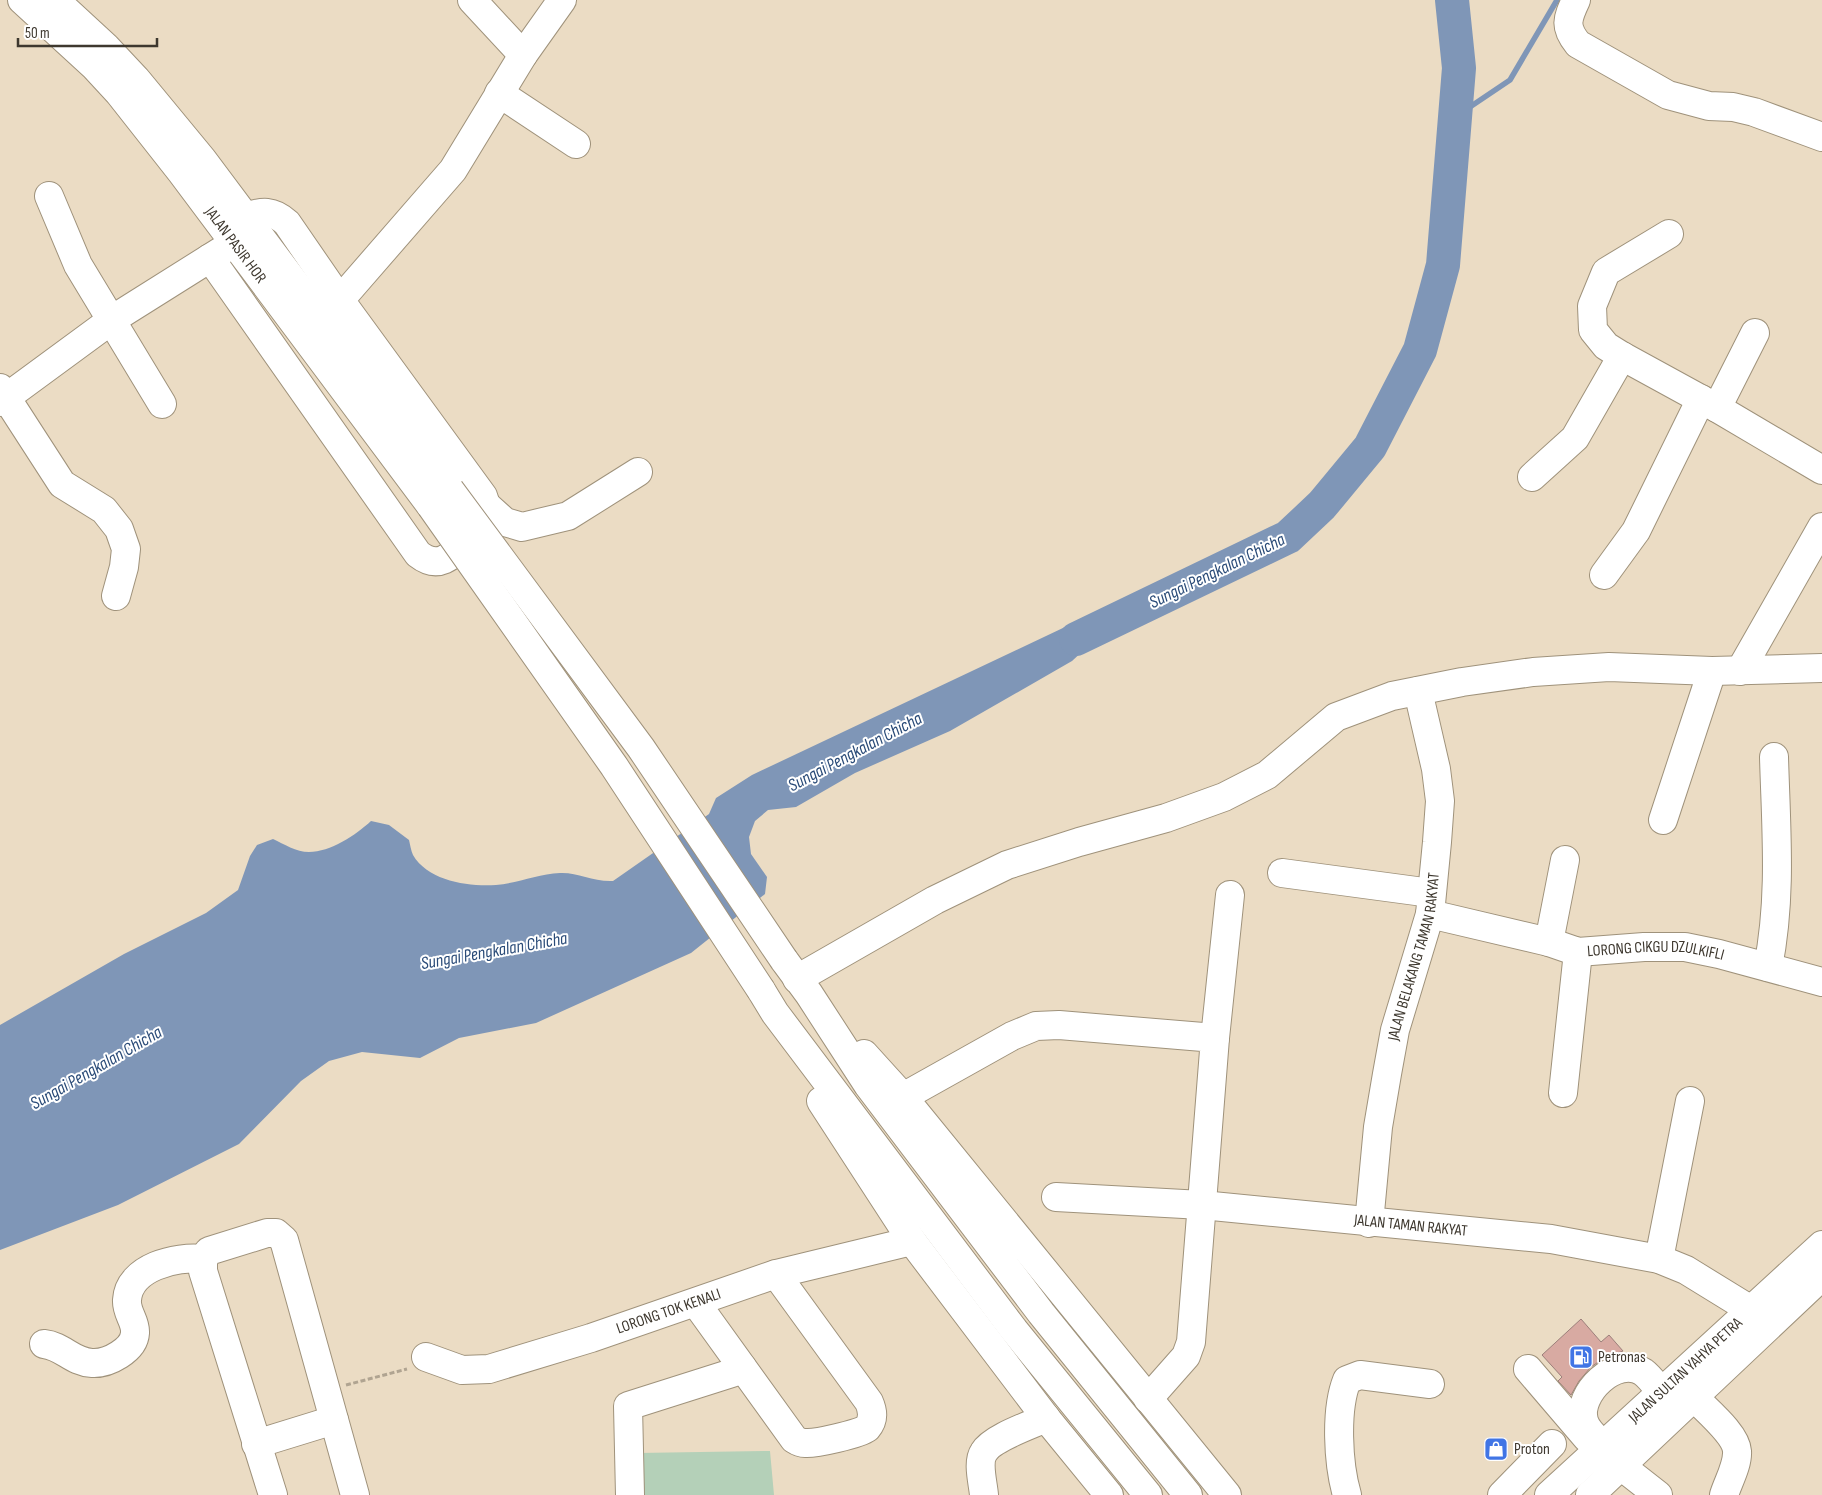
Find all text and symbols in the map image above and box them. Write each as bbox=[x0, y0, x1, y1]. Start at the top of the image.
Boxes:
scale bar bbox=[18, 15, 156, 47]
text: 50 m bbox=[25, 24, 50, 43]
street label: JALAN PASIR HOR bbox=[200, 202, 270, 287]
water label: Sungai Pengkalan Chicha bbox=[1146, 529, 1289, 613]
water label: Sungai Pengkalan Chicha bbox=[785, 708, 926, 796]
street label: JALAN BELAKANG TAMAN RAKYAT bbox=[1384, 871, 1444, 1043]
water label: Sungai Pengkalan Chicha bbox=[419, 928, 570, 974]
street label: LORONG CIKGU DZULKIFLI bbox=[1586, 937, 1726, 965]
water label: Sungai Pengkalan Chicha bbox=[26, 1021, 166, 1114]
street label: JALAN TAMAN RAKYAT bbox=[1352, 1210, 1469, 1240]
street label: LORONG TOK KENALI bbox=[614, 1284, 723, 1338]
street label: JALAN SULTAN YAHYA PETRA bbox=[1624, 1313, 1746, 1427]
fuel station icon: Petronas bbox=[1568, 1344, 1594, 1370]
place label: Petronas bbox=[1598, 1348, 1646, 1367]
shop icon: Proton bbox=[1483, 1436, 1509, 1462]
place label: Proton bbox=[1514, 1440, 1550, 1459]

